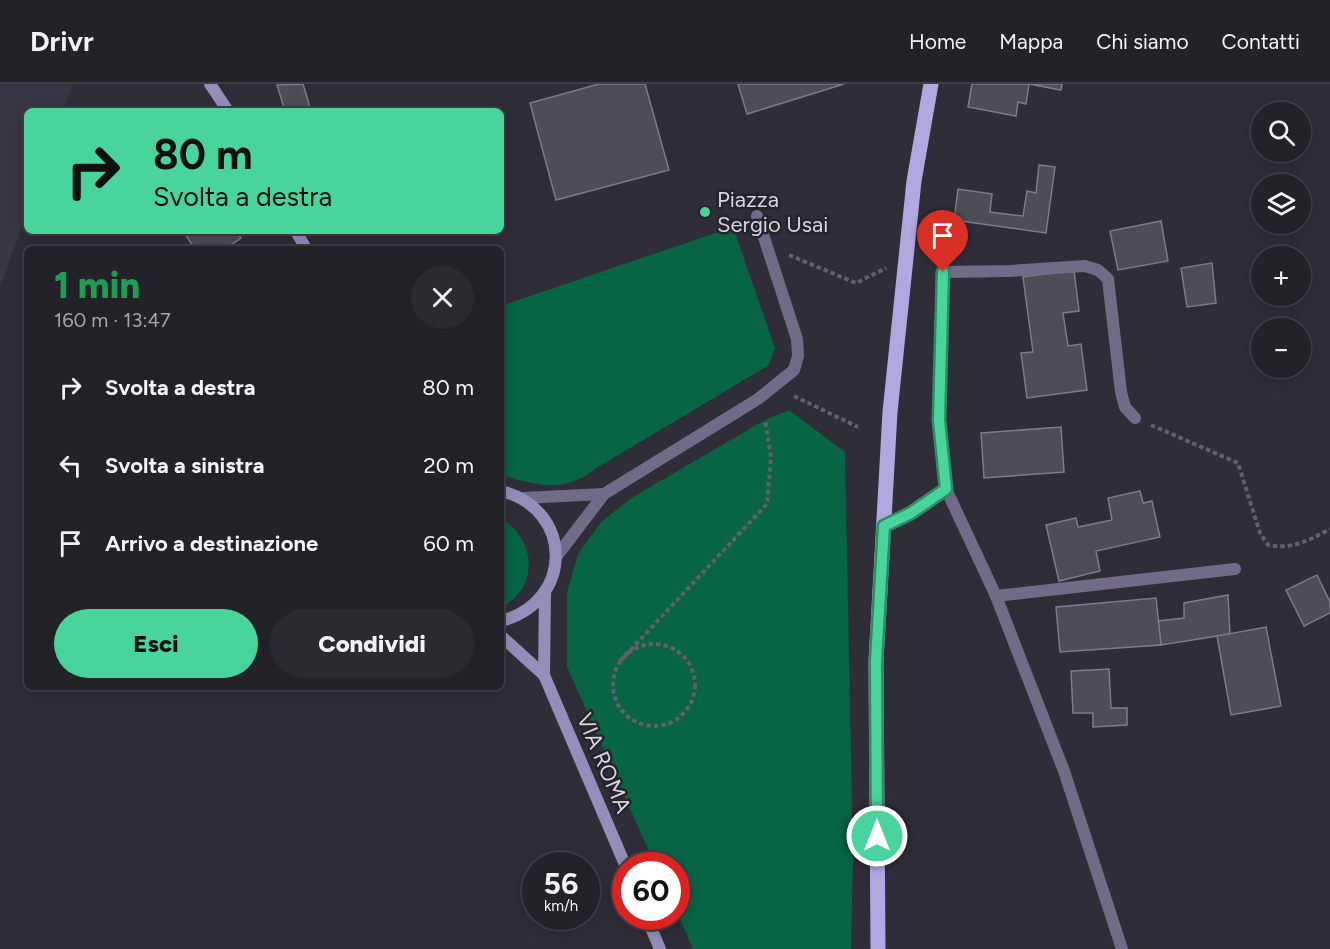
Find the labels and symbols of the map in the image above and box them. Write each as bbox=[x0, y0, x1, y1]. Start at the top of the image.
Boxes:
place label: Piazza Sergio Usai bbox=[717, 186, 828, 238]
marker: Piazza Sergio Usai bbox=[698, 205, 712, 219]
pin bbox=[917, 210, 968, 272]
street label: VIA ROMA bbox=[571, 709, 637, 817]
position arrow bbox=[845, 804, 909, 868]
speed limit sign: 60 bbox=[612, 852, 690, 930]

